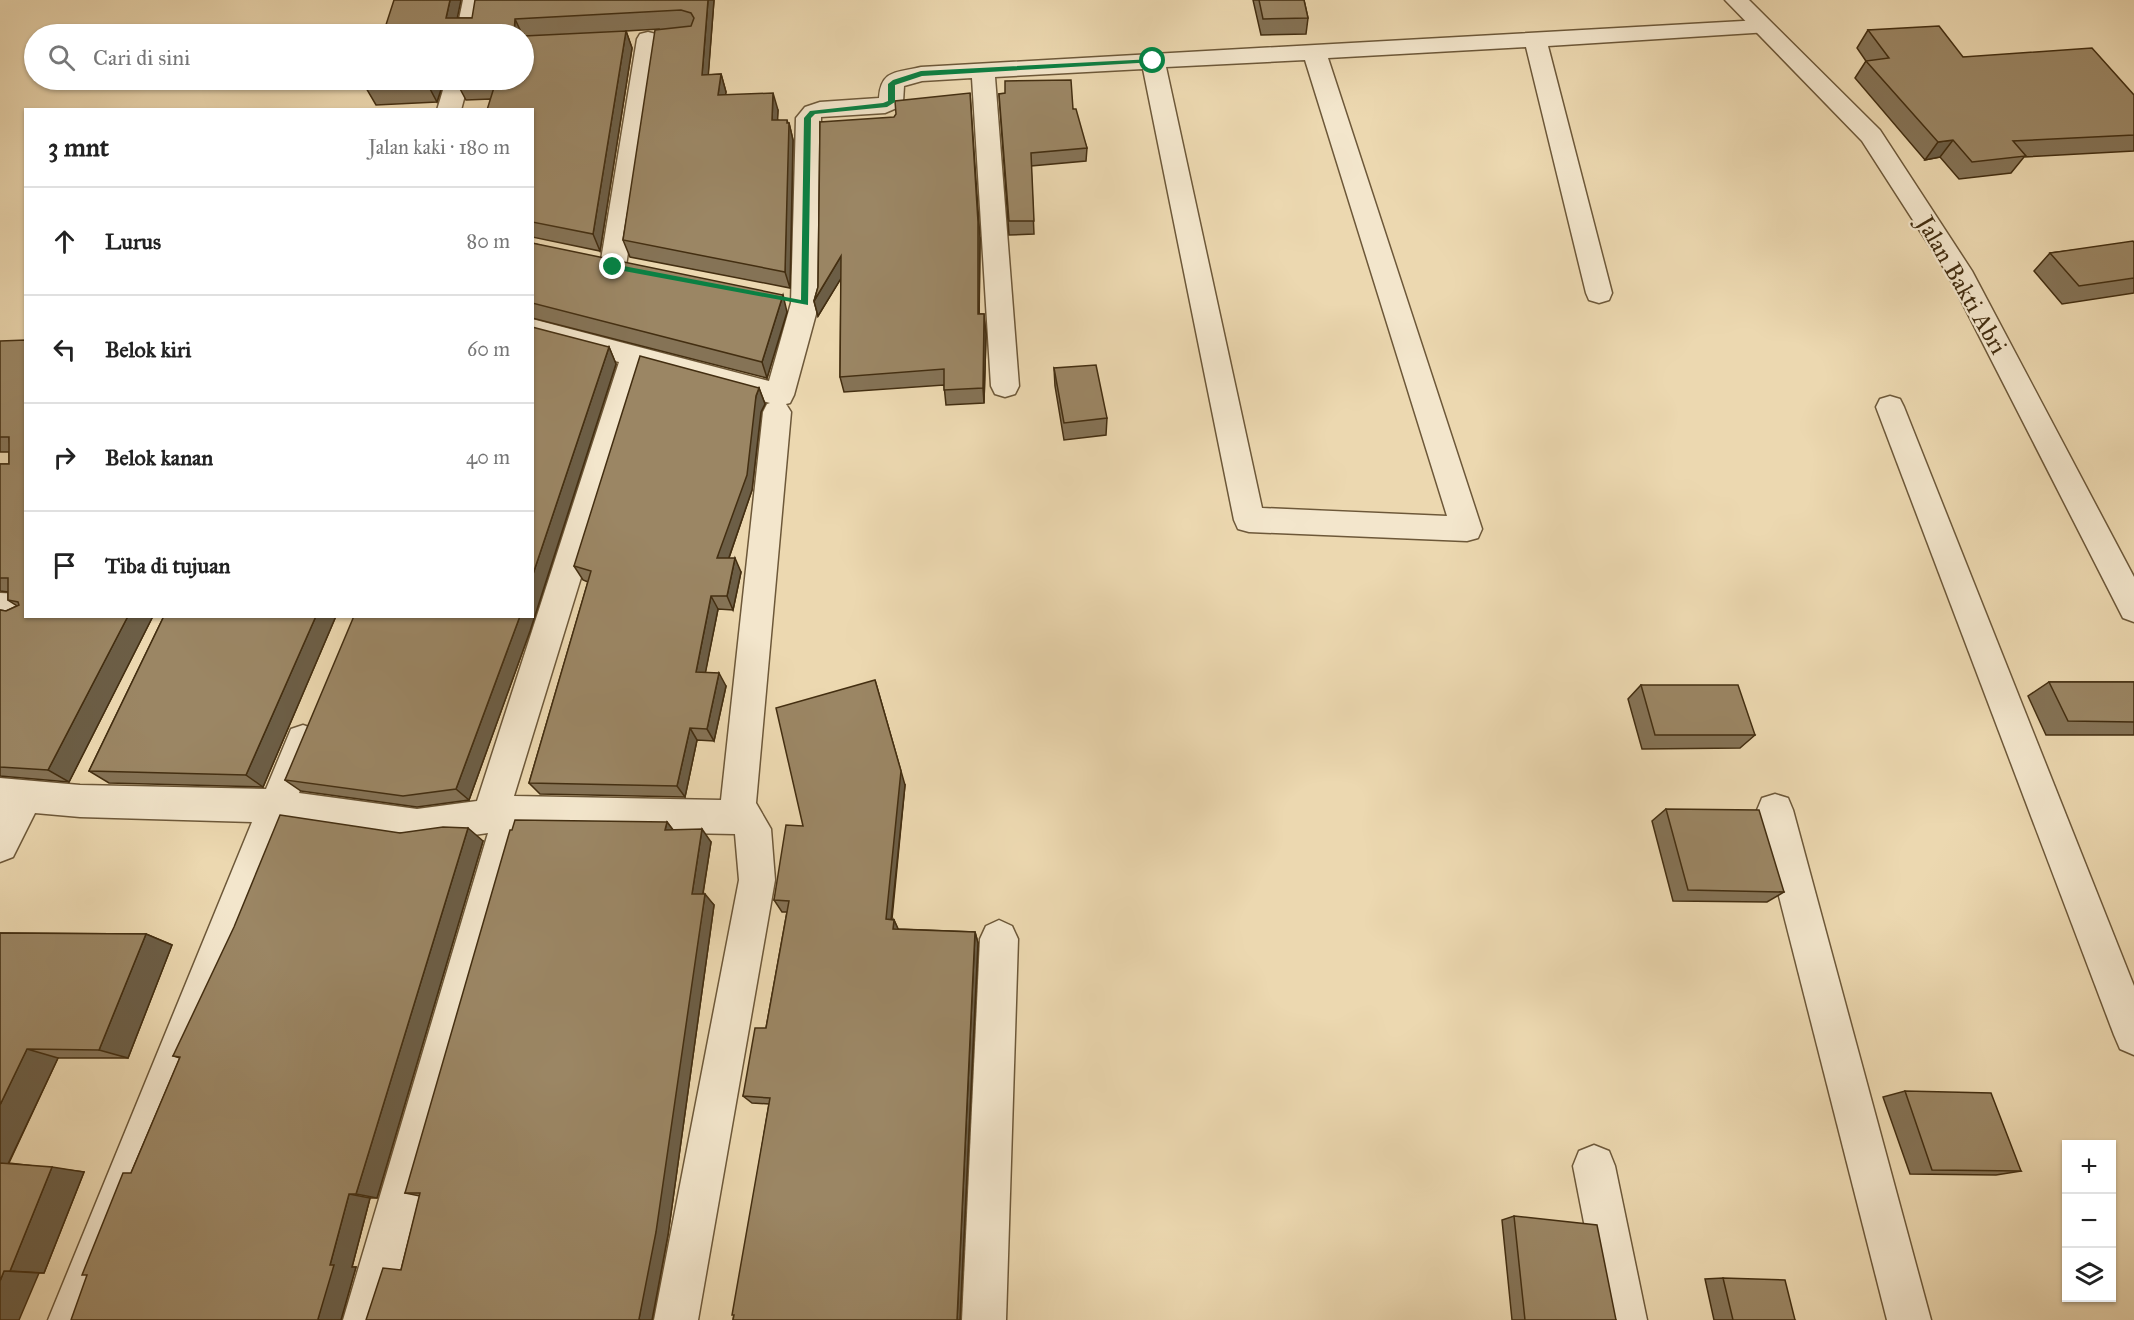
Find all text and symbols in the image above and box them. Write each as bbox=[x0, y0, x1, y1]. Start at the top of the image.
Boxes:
search box bbox=[24, 24, 534, 90]
icon: search bbox=[45, 41, 78, 74]
text: Cari di sini bbox=[93, 44, 190, 71]
route start bbox=[1139, 47, 1165, 73]
text: 3 mnt bbox=[48, 131, 109, 163]
text: Jalan kaki · 180 m bbox=[368, 135, 510, 159]
street label: Jalan Bakti Abri bbox=[1909, 208, 2014, 360]
icon: ahead bbox=[48, 225, 81, 258]
text: Lurus bbox=[105, 228, 161, 255]
text: 80 m bbox=[467, 229, 510, 253]
route end bbox=[599, 253, 625, 279]
icon: left bbox=[48, 333, 81, 366]
text: Belok kiri bbox=[105, 336, 191, 363]
text: 60 m bbox=[467, 337, 510, 361]
icon: right bbox=[48, 441, 81, 474]
text: Belok kanan bbox=[105, 444, 213, 471]
text: 40 m bbox=[466, 445, 510, 469]
icon: arrive bbox=[48, 549, 81, 582]
text: Tiba di tujuan bbox=[105, 552, 230, 579]
map controls bbox=[2062, 1140, 2116, 1302]
button: + bbox=[2062, 1140, 2116, 1194]
button: − bbox=[2062, 1194, 2116, 1248]
button: layers bbox=[2062, 1248, 2116, 1302]

